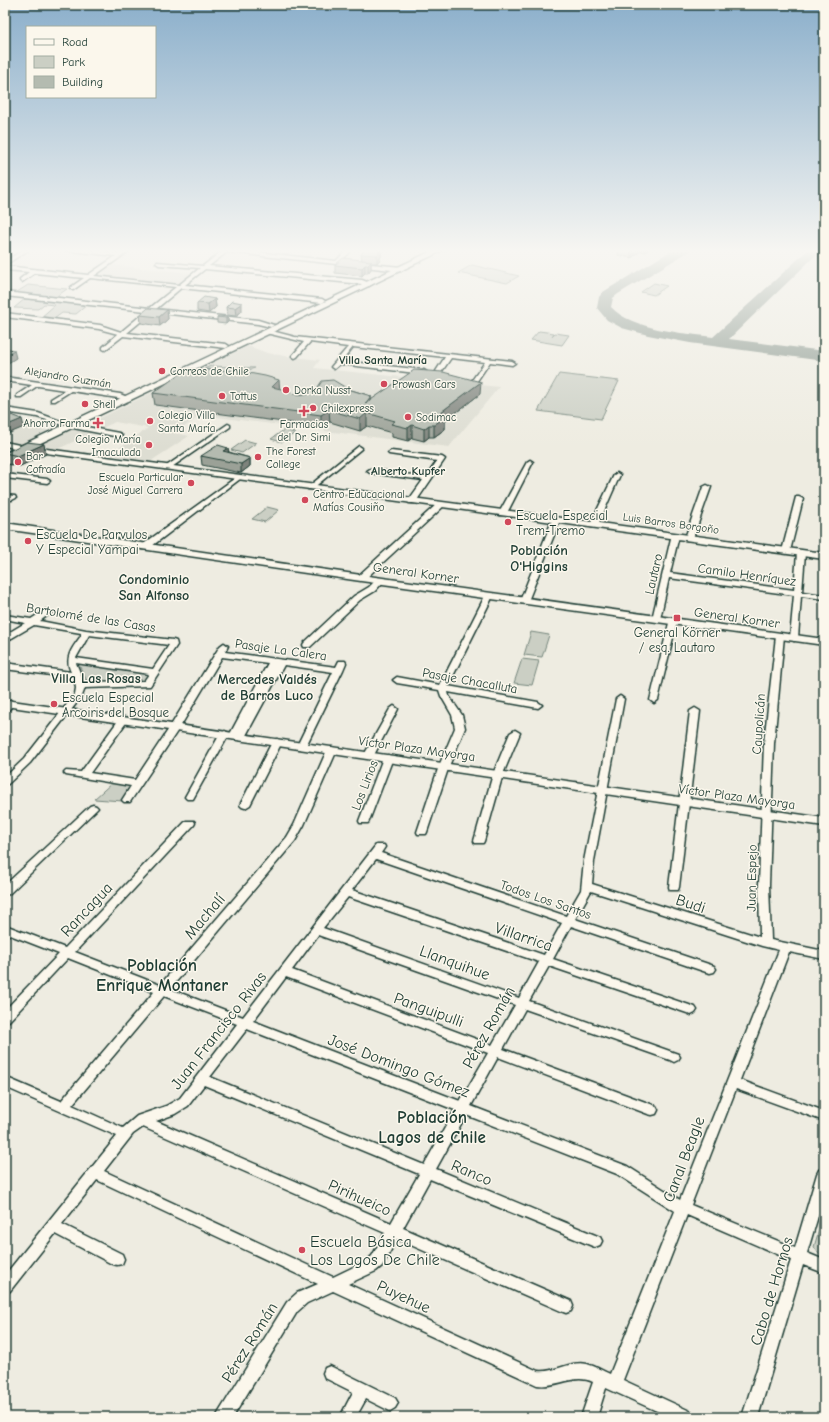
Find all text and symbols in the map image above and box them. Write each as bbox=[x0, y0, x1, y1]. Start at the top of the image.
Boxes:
legend bbox=[26, 26, 156, 98]
text: Road bbox=[62, 35, 88, 49]
text: Park bbox=[62, 55, 85, 69]
text: Building bbox=[62, 75, 103, 89]
district label: Villa Santa María bbox=[339, 353, 427, 367]
street label: Alejandro Guzmán bbox=[24, 364, 112, 391]
place label: Correos de Chile bbox=[170, 365, 249, 378]
marker: Correos de Chile bbox=[157, 366, 167, 376]
place label: Prowash Cars bbox=[392, 378, 456, 391]
marker: Prowash Cars bbox=[379, 379, 389, 389]
place label: Dorka Nusst bbox=[294, 384, 352, 397]
marker: Dorka Nusst bbox=[281, 385, 291, 395]
place label: Tottus bbox=[230, 390, 257, 403]
marker: Tottus bbox=[217, 391, 227, 401]
place label: Shell bbox=[93, 398, 115, 411]
marker: Shell bbox=[80, 399, 90, 409]
place label: Chilexpress bbox=[321, 402, 374, 415]
marker: Chilexpress bbox=[308, 403, 318, 413]
marker: Farmacias del Dr. Simi bbox=[299, 406, 309, 416]
place label: Colegio Villa Santa María bbox=[158, 409, 215, 435]
place label: Sodimac bbox=[416, 411, 457, 424]
marker: Sodimac bbox=[403, 412, 413, 422]
marker: Colegio Villa Santa María bbox=[145, 416, 155, 426]
place label: Ahorro Farma bbox=[23, 417, 90, 430]
marker: Ahorro Farma bbox=[93, 418, 103, 428]
place label: Farmacias del Dr. Simi bbox=[277, 418, 331, 444]
place label: Colegio María Imaculada bbox=[75, 433, 141, 459]
marker: Colegio María Imaculada bbox=[144, 440, 154, 450]
place label: The Forest College bbox=[266, 445, 317, 471]
place label: Bar Cofradía bbox=[26, 450, 65, 476]
marker: The Forest College bbox=[253, 452, 263, 462]
marker: Bar Cofradía bbox=[13, 457, 23, 467]
district label: Alberto Kupfer bbox=[371, 464, 445, 478]
place label: Escuela Particular José Miguel Carrera bbox=[87, 471, 184, 497]
marker: Escuela Particular José Miguel Carrera bbox=[186, 478, 196, 488]
place label: Centro Educacional Matías Cousiño bbox=[313, 488, 405, 514]
marker: Centro Educacional Matías Cousiño bbox=[300, 495, 310, 505]
place label: Escuela Especial Trem-Tremo bbox=[516, 508, 608, 538]
street label: Luis Barros Borgoño bbox=[622, 510, 720, 537]
marker: Escuela Especial Trem-Tremo bbox=[503, 517, 513, 527]
place label: Escuela De Parvulos Y Especial Yampai bbox=[36, 527, 147, 557]
marker: Escuela De Parvulos Y Especial Yampai bbox=[23, 536, 33, 546]
district label: Población O'Higgins bbox=[510, 542, 568, 575]
street label: Lautaro bbox=[642, 552, 665, 596]
street label: General Korner bbox=[372, 559, 461, 586]
street label: Camilo Henríquez bbox=[697, 560, 797, 589]
district label: Condominio San Alfonso bbox=[119, 571, 189, 604]
street label: Bartolomé de las Casas bbox=[25, 600, 157, 635]
street label: General Korner bbox=[693, 604, 782, 631]
marker: General Körner / esq. Lautaro bbox=[672, 613, 682, 623]
place label: General Körner / esq. Lautaro bbox=[634, 625, 721, 655]
street label: Pasaje La Calera bbox=[234, 636, 328, 663]
street label: Pasaje Chacalluta bbox=[421, 665, 519, 696]
district label: Villa Las Rosas bbox=[51, 670, 141, 687]
district label: Mercedes Valdés de Barros Luco bbox=[217, 671, 317, 704]
place label: Escuela Especial Arcoiris del Bosque bbox=[62, 690, 169, 720]
street label: Caupolicán bbox=[749, 693, 768, 755]
marker: Escuela Especial Arcoiris del Bosque bbox=[49, 699, 59, 709]
street label: Víctor Plaza Mayorga bbox=[358, 733, 476, 764]
street label: Los Lirios bbox=[348, 758, 381, 812]
street label: Víctor Plaza Mayorga bbox=[678, 781, 796, 812]
street label: Juan Espejo bbox=[743, 844, 760, 912]
street label: Todos Los Santos bbox=[498, 877, 593, 922]
street label: Rancagua bbox=[57, 879, 116, 940]
street label: Machalí bbox=[181, 890, 229, 943]
street label: Budi bbox=[674, 891, 708, 917]
street label: Villarrica bbox=[492, 919, 555, 955]
street label: Llanquihue bbox=[417, 942, 492, 984]
district label: Población Enrique Montaner bbox=[96, 956, 228, 995]
street label: Juan Francisco Rivas bbox=[167, 968, 270, 1093]
street label: Pérez Román bbox=[459, 983, 519, 1072]
street label: Panguipulli bbox=[391, 989, 466, 1031]
street label: José Domingo Gómez bbox=[325, 1031, 472, 1101]
district label: Población Lagos de Chile bbox=[378, 1108, 486, 1147]
street label: Canal Beagle bbox=[659, 1114, 709, 1205]
street label: Ranco bbox=[448, 1156, 495, 1190]
street label: Pirihueico bbox=[325, 1176, 394, 1220]
place label: Escuela Básica Los Lagos De Chile bbox=[310, 1233, 440, 1269]
street label: Cabo de Hornos bbox=[747, 1235, 797, 1348]
marker: Escuela Básica Los Lagos De Chile bbox=[297, 1245, 307, 1255]
street label: Puyehue bbox=[374, 1277, 433, 1317]
street label: Pérez Román bbox=[218, 1299, 282, 1386]

